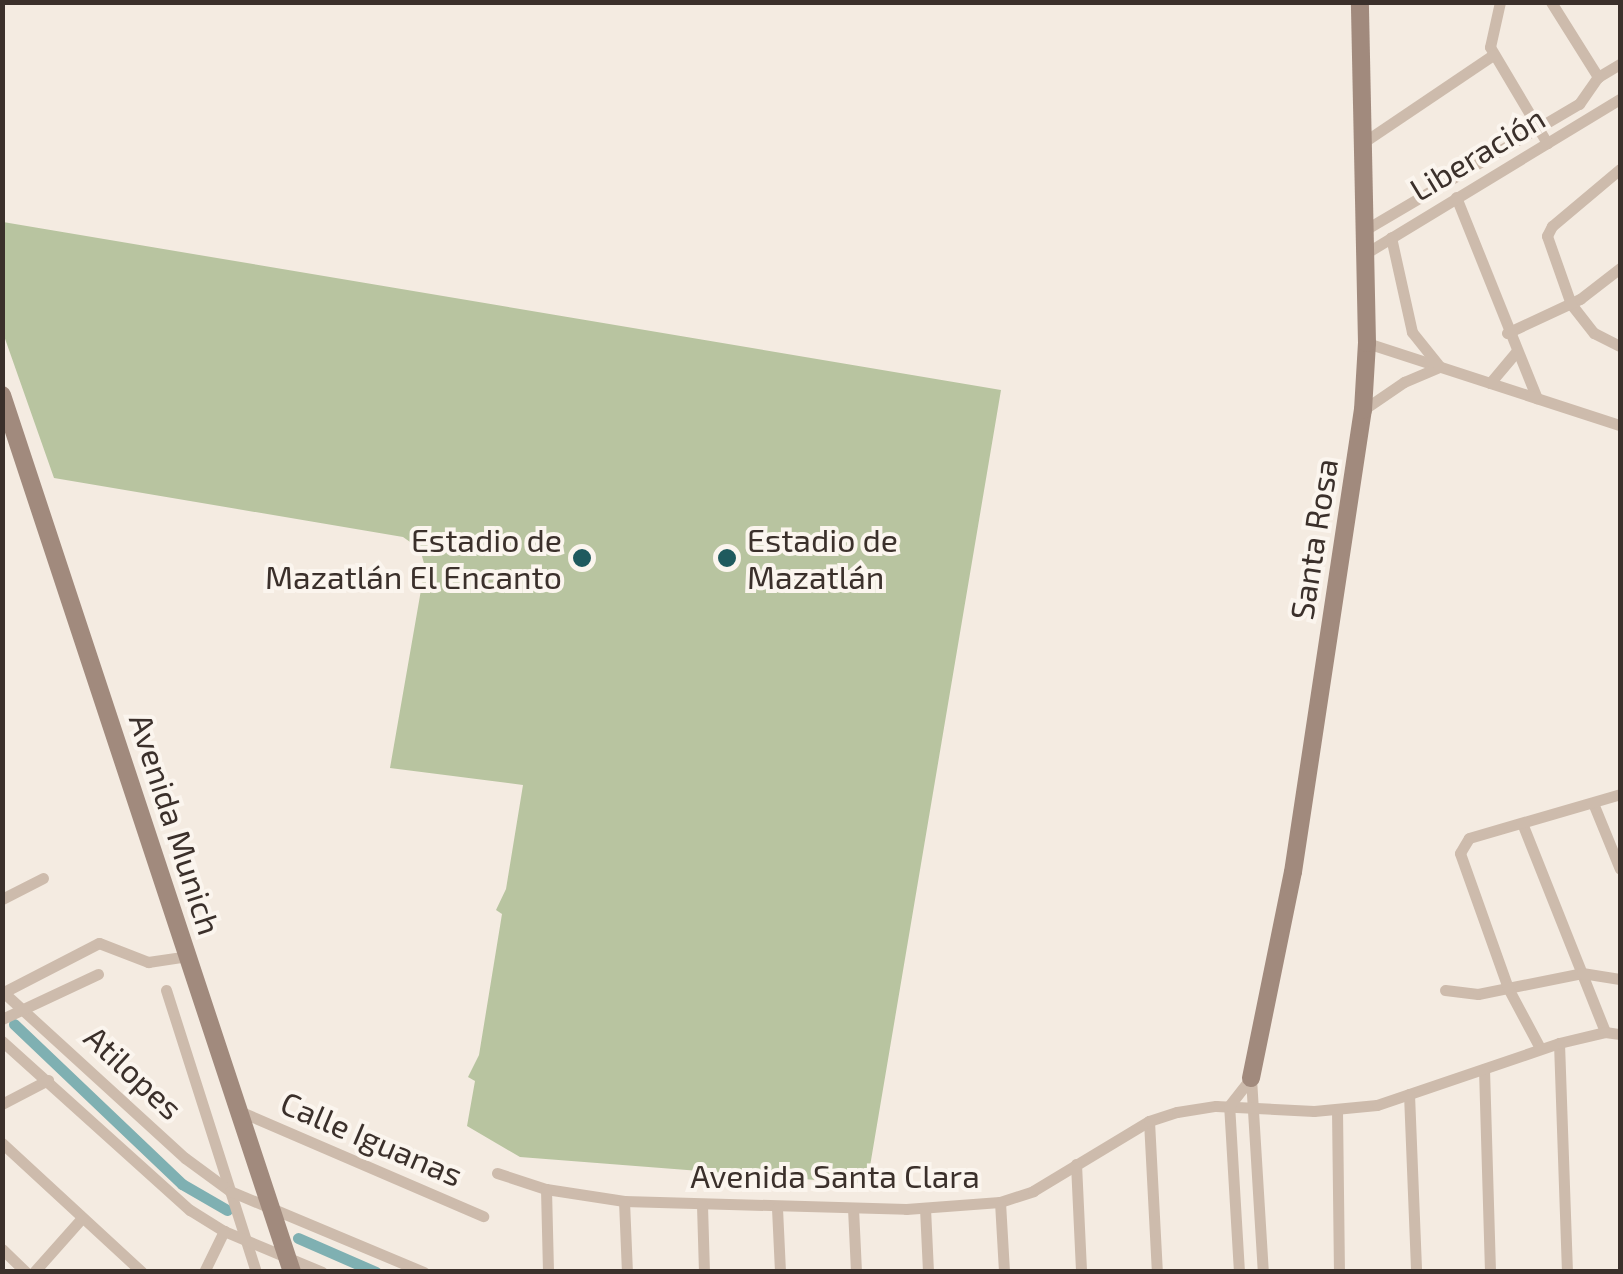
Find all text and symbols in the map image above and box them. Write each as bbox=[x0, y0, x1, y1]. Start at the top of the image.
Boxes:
street label: Liberación bbox=[1403, 98, 1551, 208]
street label: Santa Rosa bbox=[1281, 456, 1345, 622]
place label: Estadio de Mazatlán El Encanto bbox=[264, 521, 562, 596]
place label: Estadio de Mazatlán bbox=[747, 521, 898, 596]
marker: Estadio de Mazatlán El Encanto bbox=[571, 547, 593, 569]
marker: Estadio de Mazatlán bbox=[716, 547, 738, 569]
street label: Avenida Munich bbox=[122, 709, 230, 939]
street label: Atilopes bbox=[77, 1017, 191, 1127]
street label: Calle Iguanas bbox=[275, 1083, 469, 1193]
street label: Avenida Santa Clara bbox=[690, 1156, 980, 1194]

